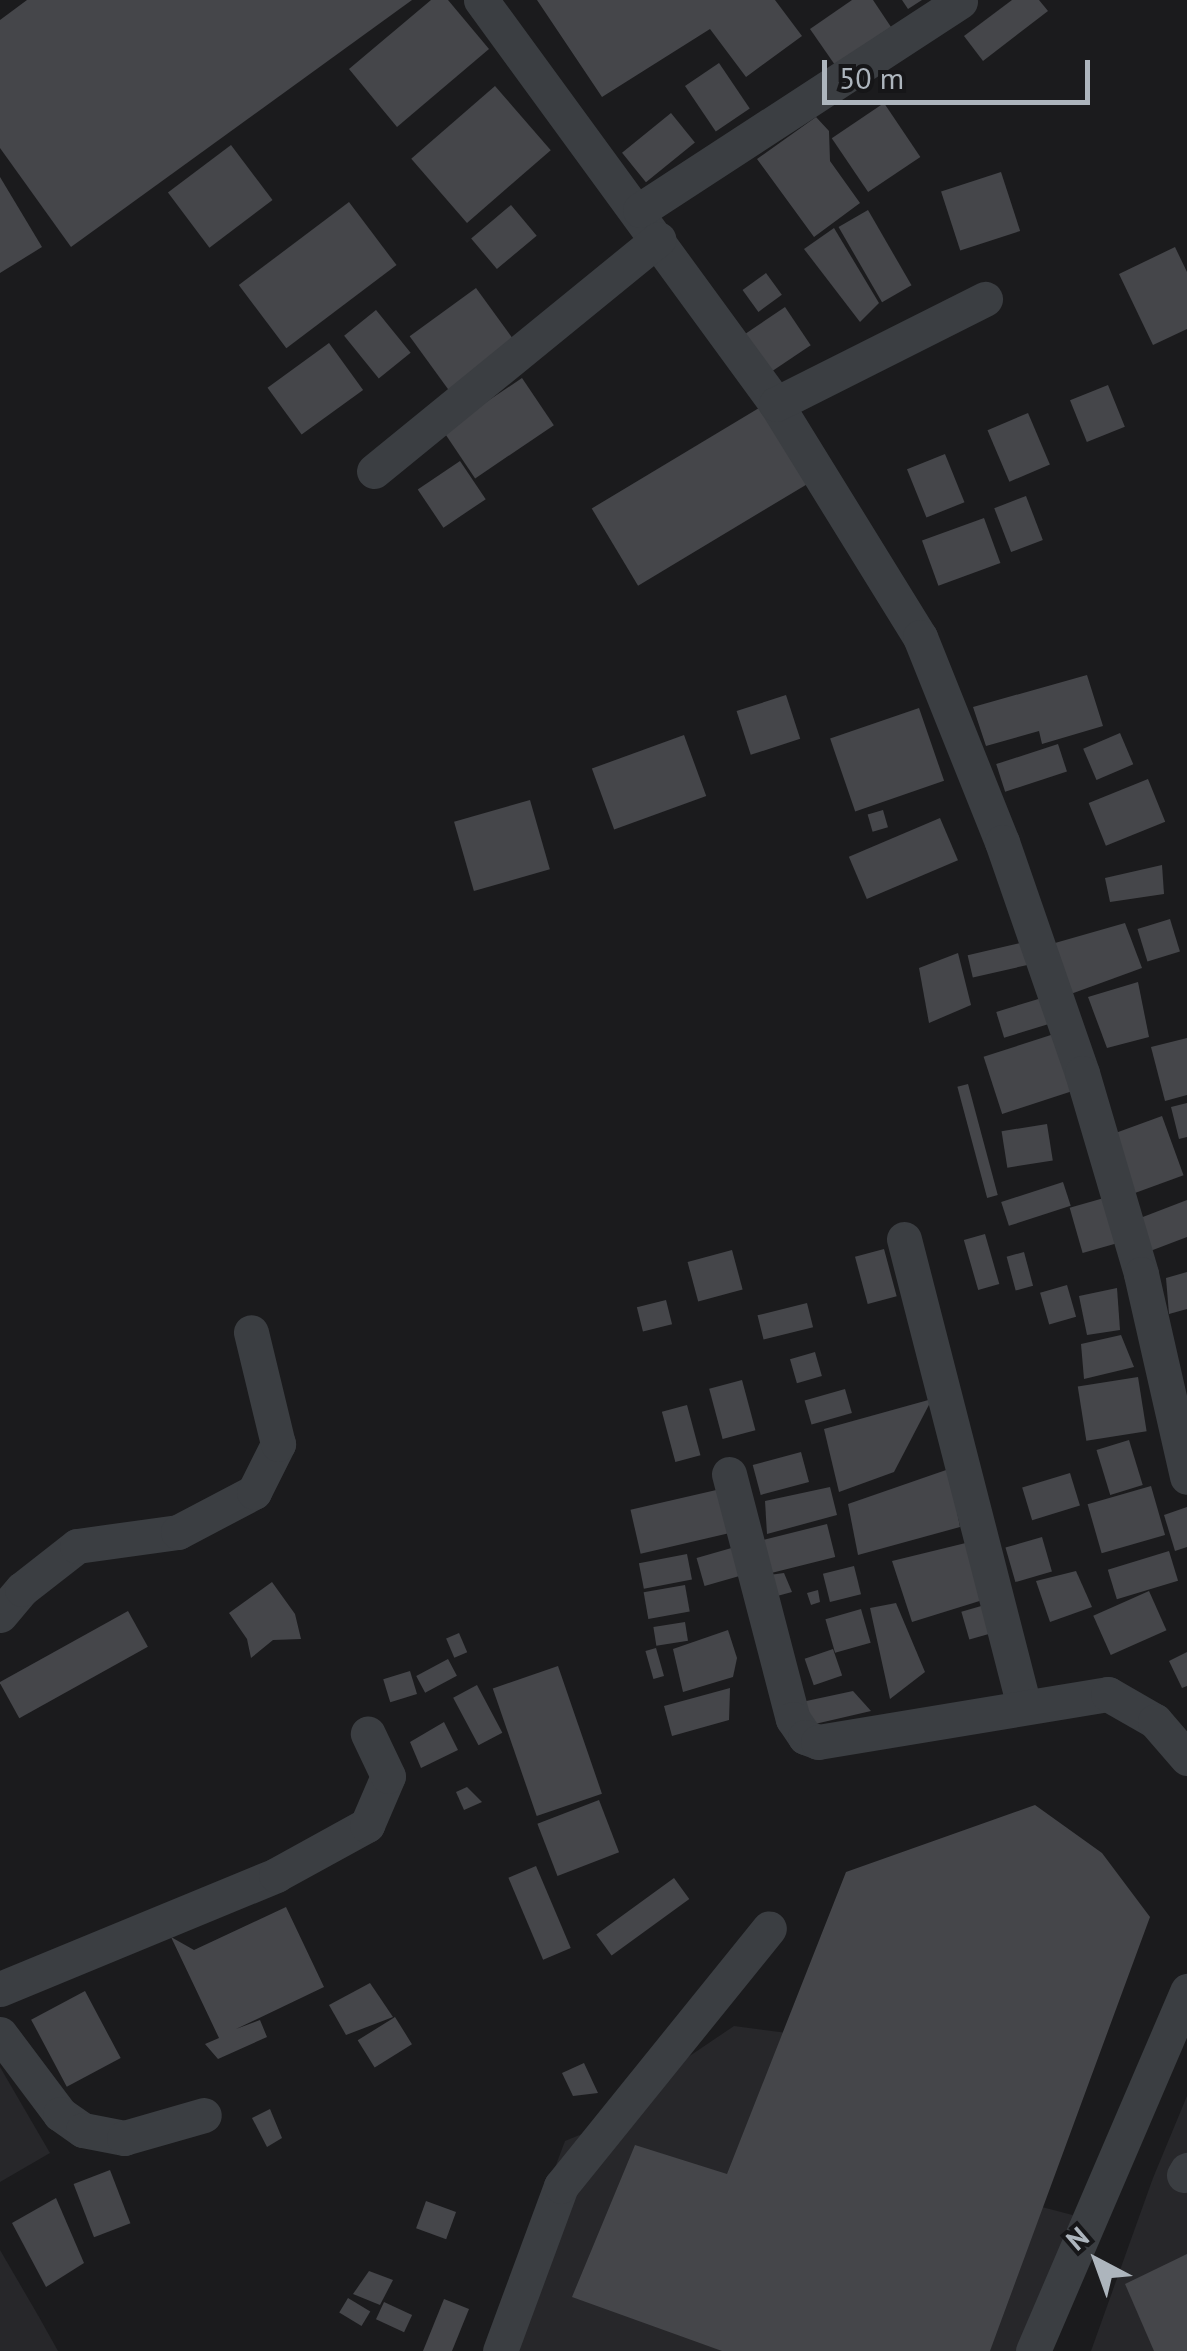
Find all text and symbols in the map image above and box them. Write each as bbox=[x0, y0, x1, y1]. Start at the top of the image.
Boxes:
scale bar bbox=[827, 40, 1094, 102]
text: 50 m bbox=[839, 58, 904, 97]
north arrow bbox=[1047, 2211, 1147, 2311]
text: N bbox=[1058, 2218, 1096, 2258]

